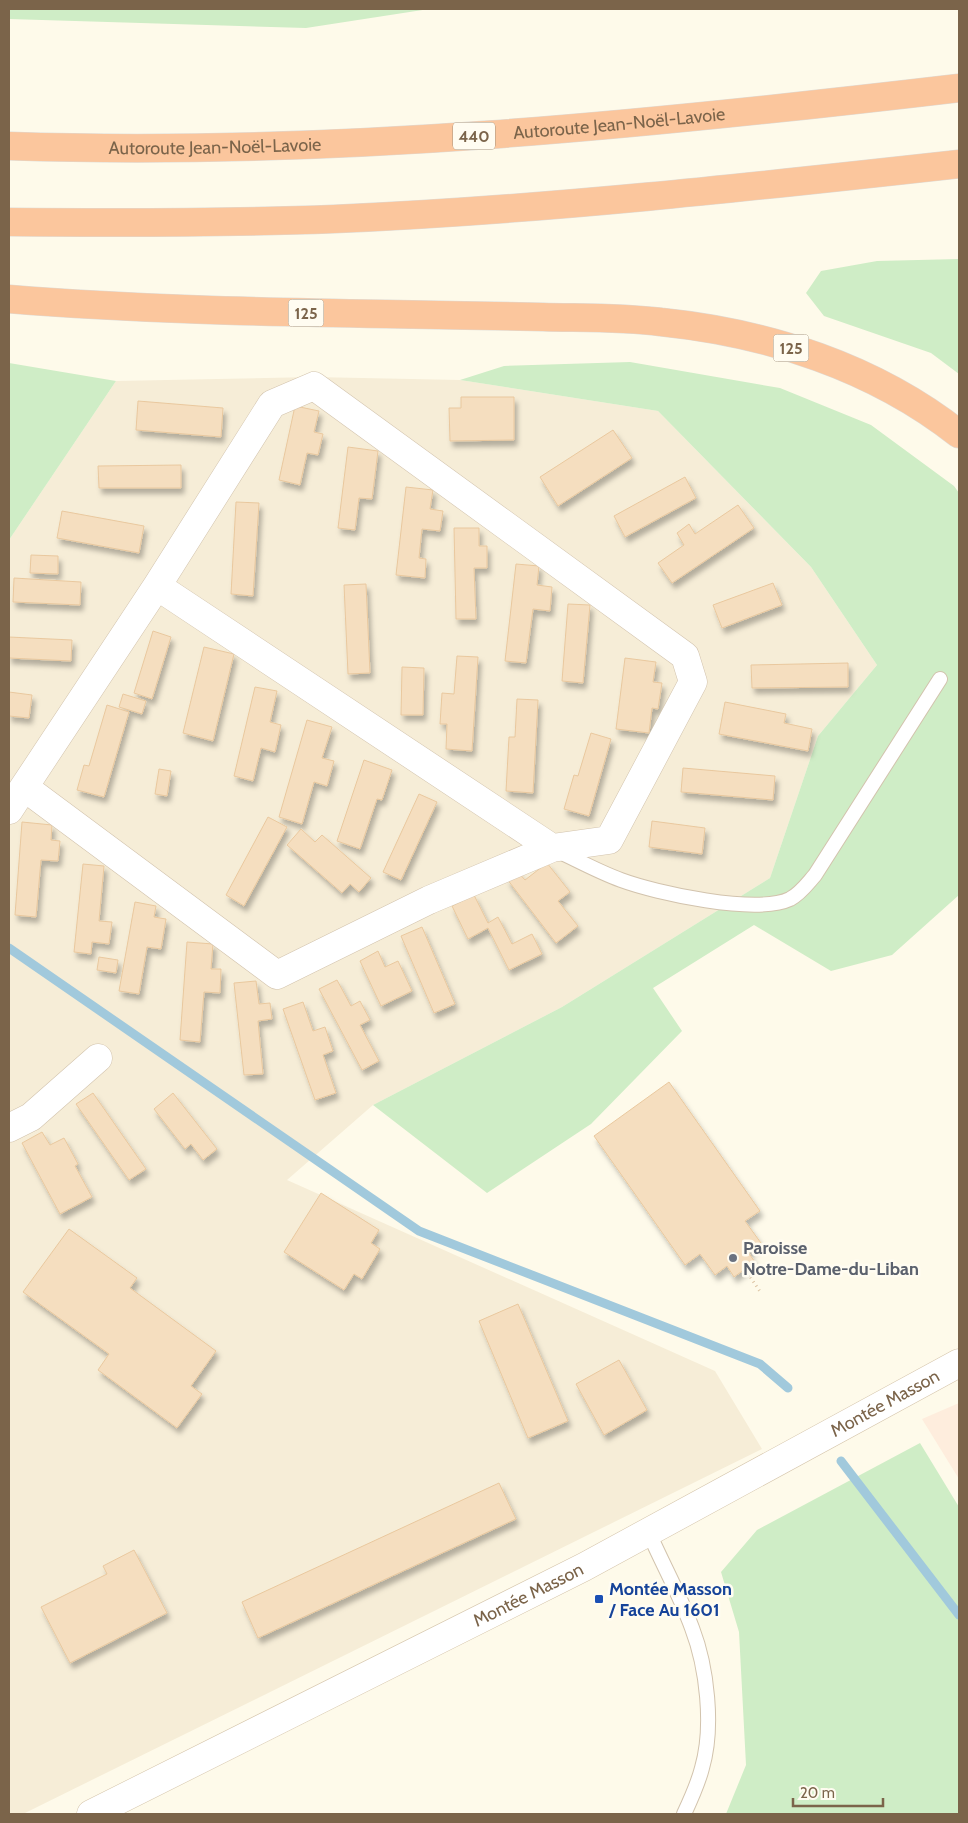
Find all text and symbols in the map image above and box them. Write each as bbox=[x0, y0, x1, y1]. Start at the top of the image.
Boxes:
street label: Autoroute Jean-Noël-Lavoie bbox=[512, 103, 726, 144]
road number: 440 bbox=[453, 122, 495, 150]
street label: Autoroute Jean-Noël-Lavoie bbox=[109, 133, 322, 159]
road number: 125 bbox=[288, 300, 324, 326]
road number: 125 bbox=[774, 334, 808, 362]
place label: Paroisse Notre-Dame-du-Liban bbox=[743, 1237, 919, 1280]
marker: Paroisse Notre-Dame-du-Liban bbox=[727, 1252, 739, 1264]
street label: Montée Masson bbox=[827, 1365, 943, 1442]
street label: Montée Masson bbox=[469, 1558, 587, 1632]
place label: Montée Masson / Face Au 1601 bbox=[608, 1578, 732, 1621]
marker: Montée Masson / Face Au 1601 bbox=[593, 1593, 605, 1605]
scale bar bbox=[793, 1776, 883, 1808]
text: 20 m bbox=[800, 1784, 835, 1802]

